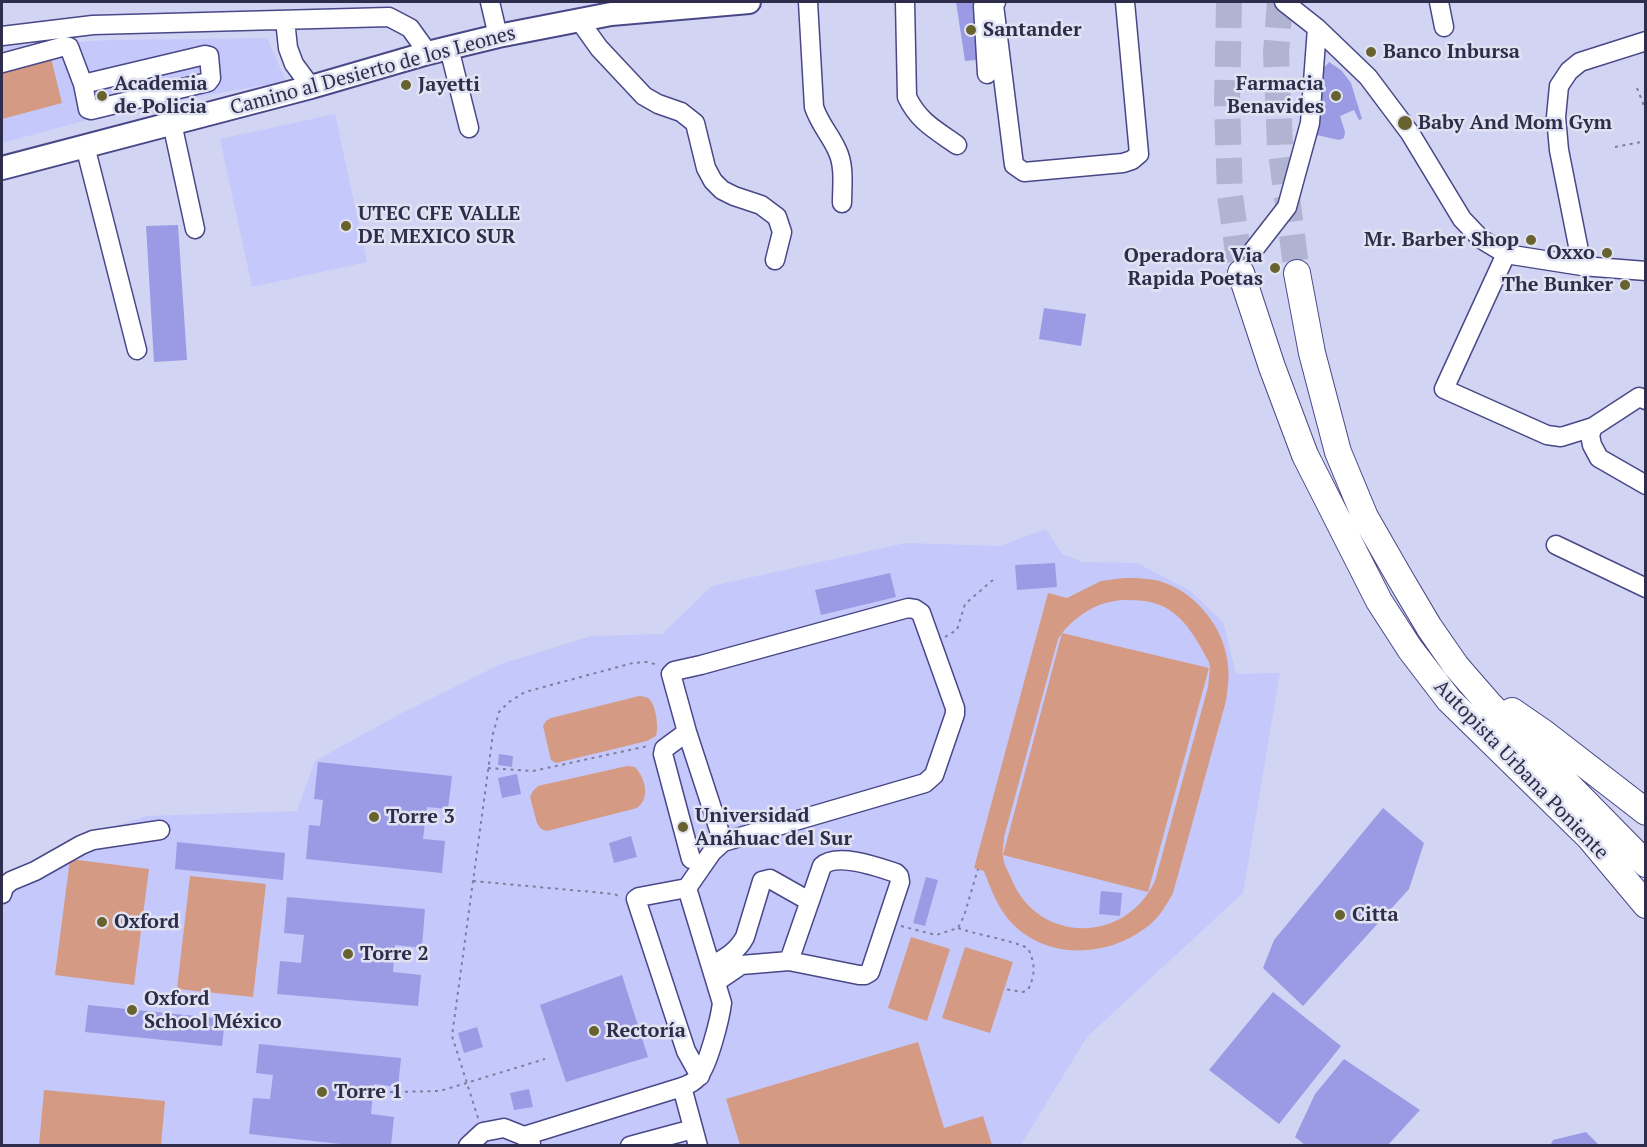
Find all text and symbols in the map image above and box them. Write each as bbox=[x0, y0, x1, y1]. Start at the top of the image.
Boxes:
place label: Santander bbox=[983, 18, 1082, 42]
street label: Camino al Desierto de los Leones bbox=[228, 21, 518, 121]
marker: Santander bbox=[964, 23, 978, 37]
place label: Banco Inbursa bbox=[1383, 40, 1520, 64]
marker: Banco Inbursa bbox=[1364, 45, 1378, 59]
place label: Academia de Policia bbox=[114, 72, 208, 119]
place label: Farmacia Benavides bbox=[1227, 72, 1324, 119]
place label: Jayetti bbox=[418, 73, 480, 97]
marker: Jayetti bbox=[399, 78, 413, 92]
marker: Academia de Policia bbox=[95, 89, 109, 103]
marker: Farmacia Benavides bbox=[1329, 89, 1343, 103]
place label: Baby And Mom Gym bbox=[1418, 111, 1612, 135]
marker: Baby And Mom Gym bbox=[1396, 114, 1414, 132]
place label: UTEC CFE VALLE DE MEXICO SUR bbox=[358, 202, 520, 249]
marker: UTEC CFE VALLE DE MEXICO SUR bbox=[339, 219, 353, 233]
place label: Mr. Barber Shop bbox=[1364, 228, 1519, 252]
marker: Mr. Barber Shop bbox=[1524, 233, 1538, 247]
place label: Oxxo bbox=[1546, 241, 1595, 265]
place label: Operadora Via Rapida Poetas bbox=[1124, 244, 1263, 291]
marker: Oxxo bbox=[1600, 246, 1614, 260]
marker: Operadora Via Rapida Poetas bbox=[1268, 261, 1282, 275]
place label: The Bunker bbox=[1502, 273, 1613, 297]
marker: The Bunker bbox=[1618, 278, 1632, 292]
street label: Autopista Urbana Poniente bbox=[1429, 675, 1613, 865]
place label: Universidad Anáhuac del Sur bbox=[695, 804, 852, 851]
place label: Torre 3 bbox=[386, 805, 455, 829]
marker: Torre 3 bbox=[367, 810, 381, 824]
marker: Universidad Anáhuac del Sur bbox=[676, 820, 690, 834]
place label: Citta bbox=[1352, 903, 1399, 927]
marker: Citta bbox=[1333, 908, 1347, 922]
place label: Oxford bbox=[114, 910, 180, 934]
marker: Oxford bbox=[95, 915, 109, 929]
place label: Torre 2 bbox=[360, 942, 429, 966]
marker: Torre 2 bbox=[341, 947, 355, 961]
place label: Oxford School México bbox=[144, 987, 282, 1034]
marker: Oxford School México bbox=[125, 1003, 139, 1017]
place label: Rectoría bbox=[606, 1019, 686, 1043]
marker: Rectoría bbox=[587, 1024, 601, 1038]
place label: Torre 1 bbox=[334, 1080, 403, 1104]
marker: Torre 1 bbox=[315, 1085, 329, 1099]

